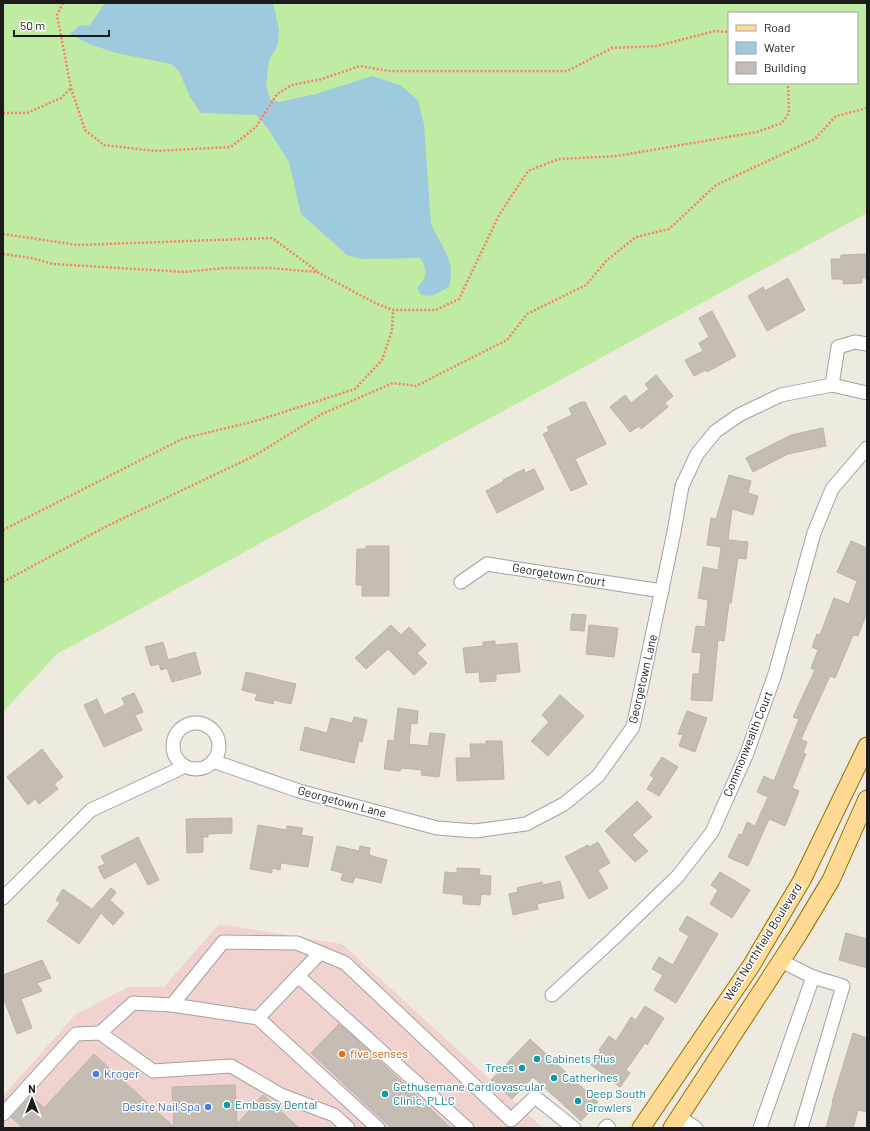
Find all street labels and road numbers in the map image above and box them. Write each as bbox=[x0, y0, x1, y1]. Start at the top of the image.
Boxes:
street label: Georgetown Court bbox=[511, 560, 607, 588]
street label: Georgetown Lane bbox=[625, 633, 659, 725]
street label: Commonwealth Court bbox=[720, 689, 775, 798]
street label: Georgetown Lane bbox=[297, 782, 388, 820]
street label: West Northfield Boulevard bbox=[720, 880, 804, 1003]

